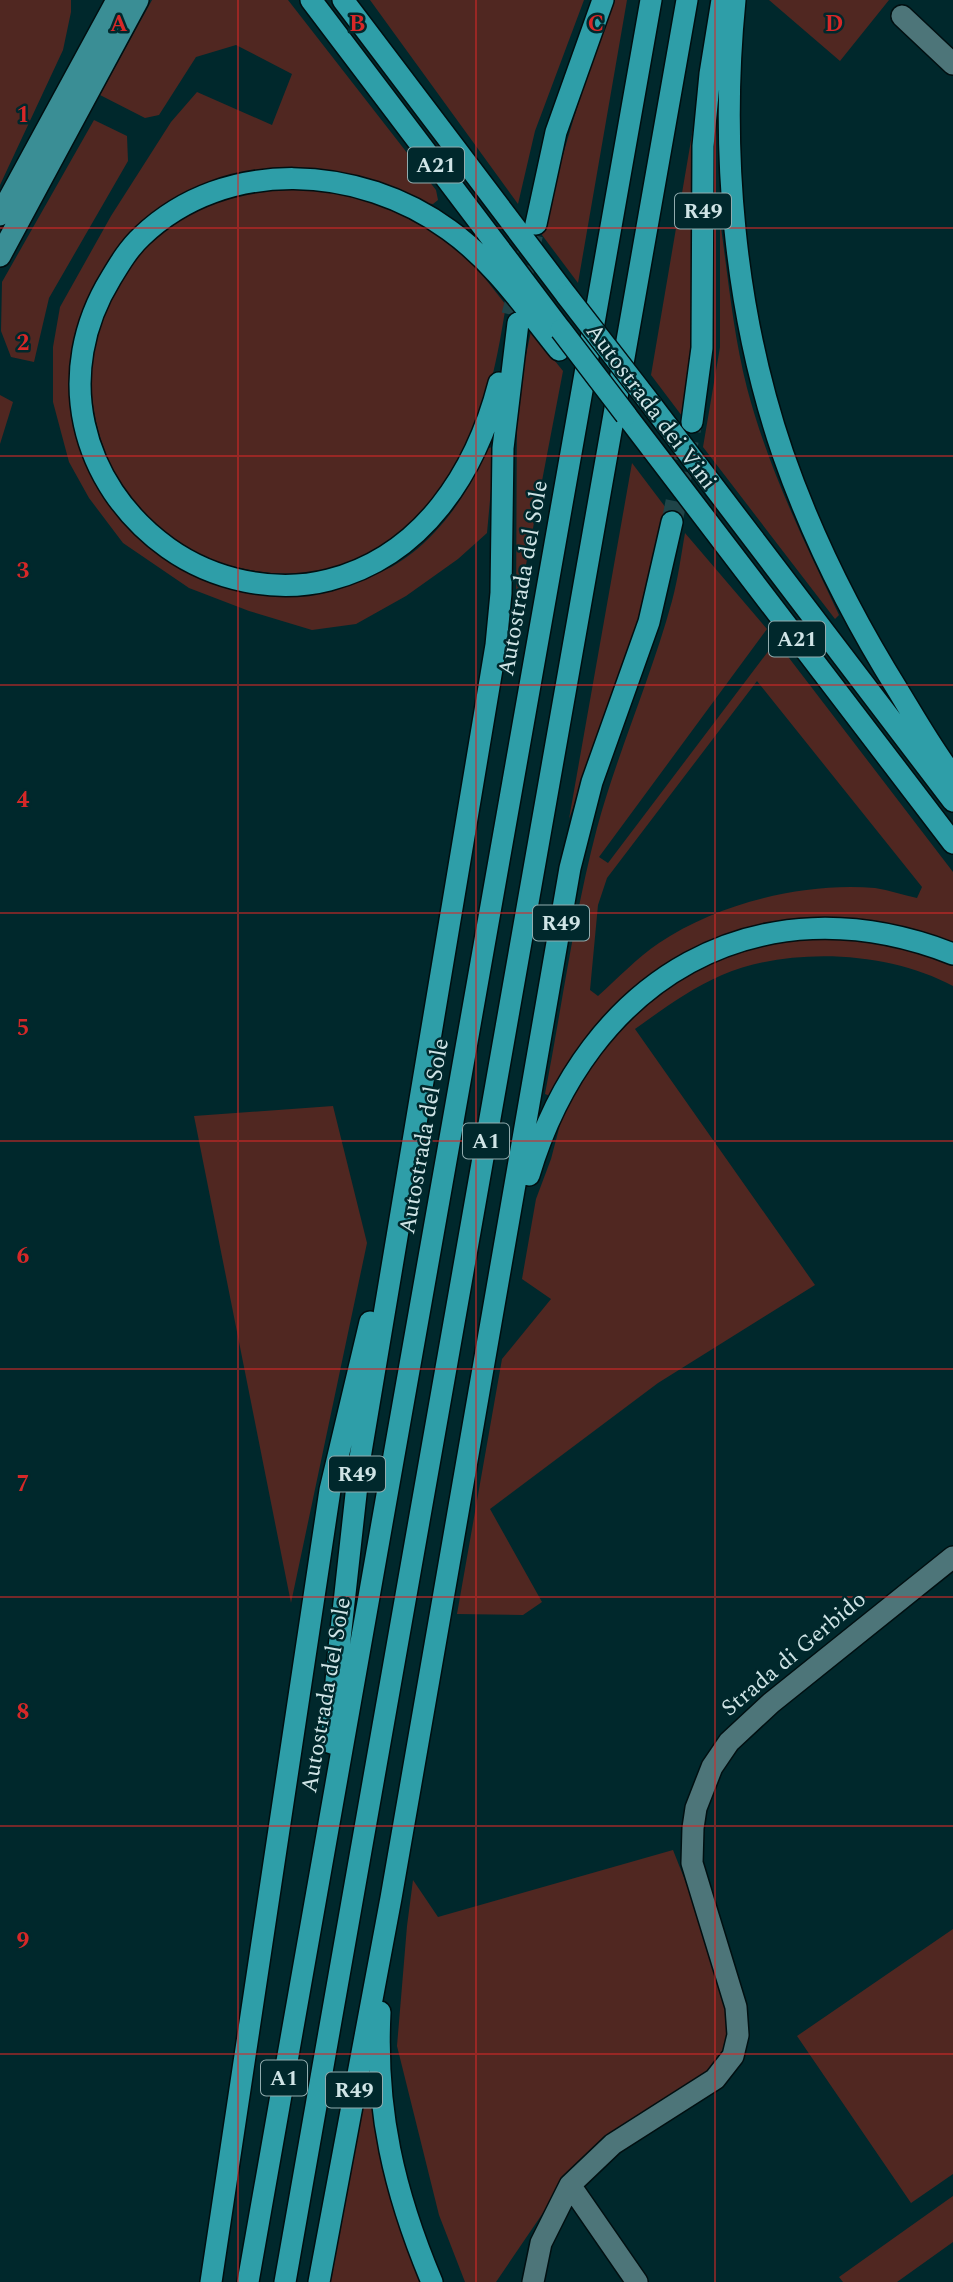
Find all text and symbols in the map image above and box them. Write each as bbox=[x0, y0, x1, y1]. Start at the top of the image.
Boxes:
text: A bbox=[110, 7, 128, 42]
text: B bbox=[349, 7, 365, 42]
text: C bbox=[588, 7, 604, 42]
text: D bbox=[825, 7, 843, 42]
text: 1 bbox=[17, 98, 29, 133]
road number: A21 bbox=[408, 148, 464, 182]
road number: R49 bbox=[675, 194, 731, 228]
street label: Autostrada dei Vini bbox=[577, 316, 725, 497]
text: 2 bbox=[17, 326, 30, 361]
street label: Autostrada del Sole bbox=[489, 478, 558, 679]
text: 3 bbox=[17, 554, 30, 589]
road number: A21 bbox=[769, 622, 825, 656]
text: 4 bbox=[17, 783, 30, 818]
road number: R49 bbox=[533, 906, 589, 940]
text: 5 bbox=[17, 1011, 29, 1046]
street label: Autostrada del Sole bbox=[390, 1036, 459, 1237]
road number: A1 bbox=[463, 1124, 509, 1158]
text: 6 bbox=[17, 1239, 30, 1274]
road number: R49 bbox=[329, 1456, 385, 1492]
text: 7 bbox=[17, 1467, 29, 1502]
street label: Strada di Gerbido bbox=[714, 1583, 874, 1726]
street label: Autostrada del Sole bbox=[292, 1595, 361, 1796]
text: 8 bbox=[17, 1695, 29, 1730]
text: 9 bbox=[17, 1924, 30, 1959]
road number: A1 bbox=[261, 2060, 307, 2096]
road number: R49 bbox=[326, 2072, 382, 2108]

